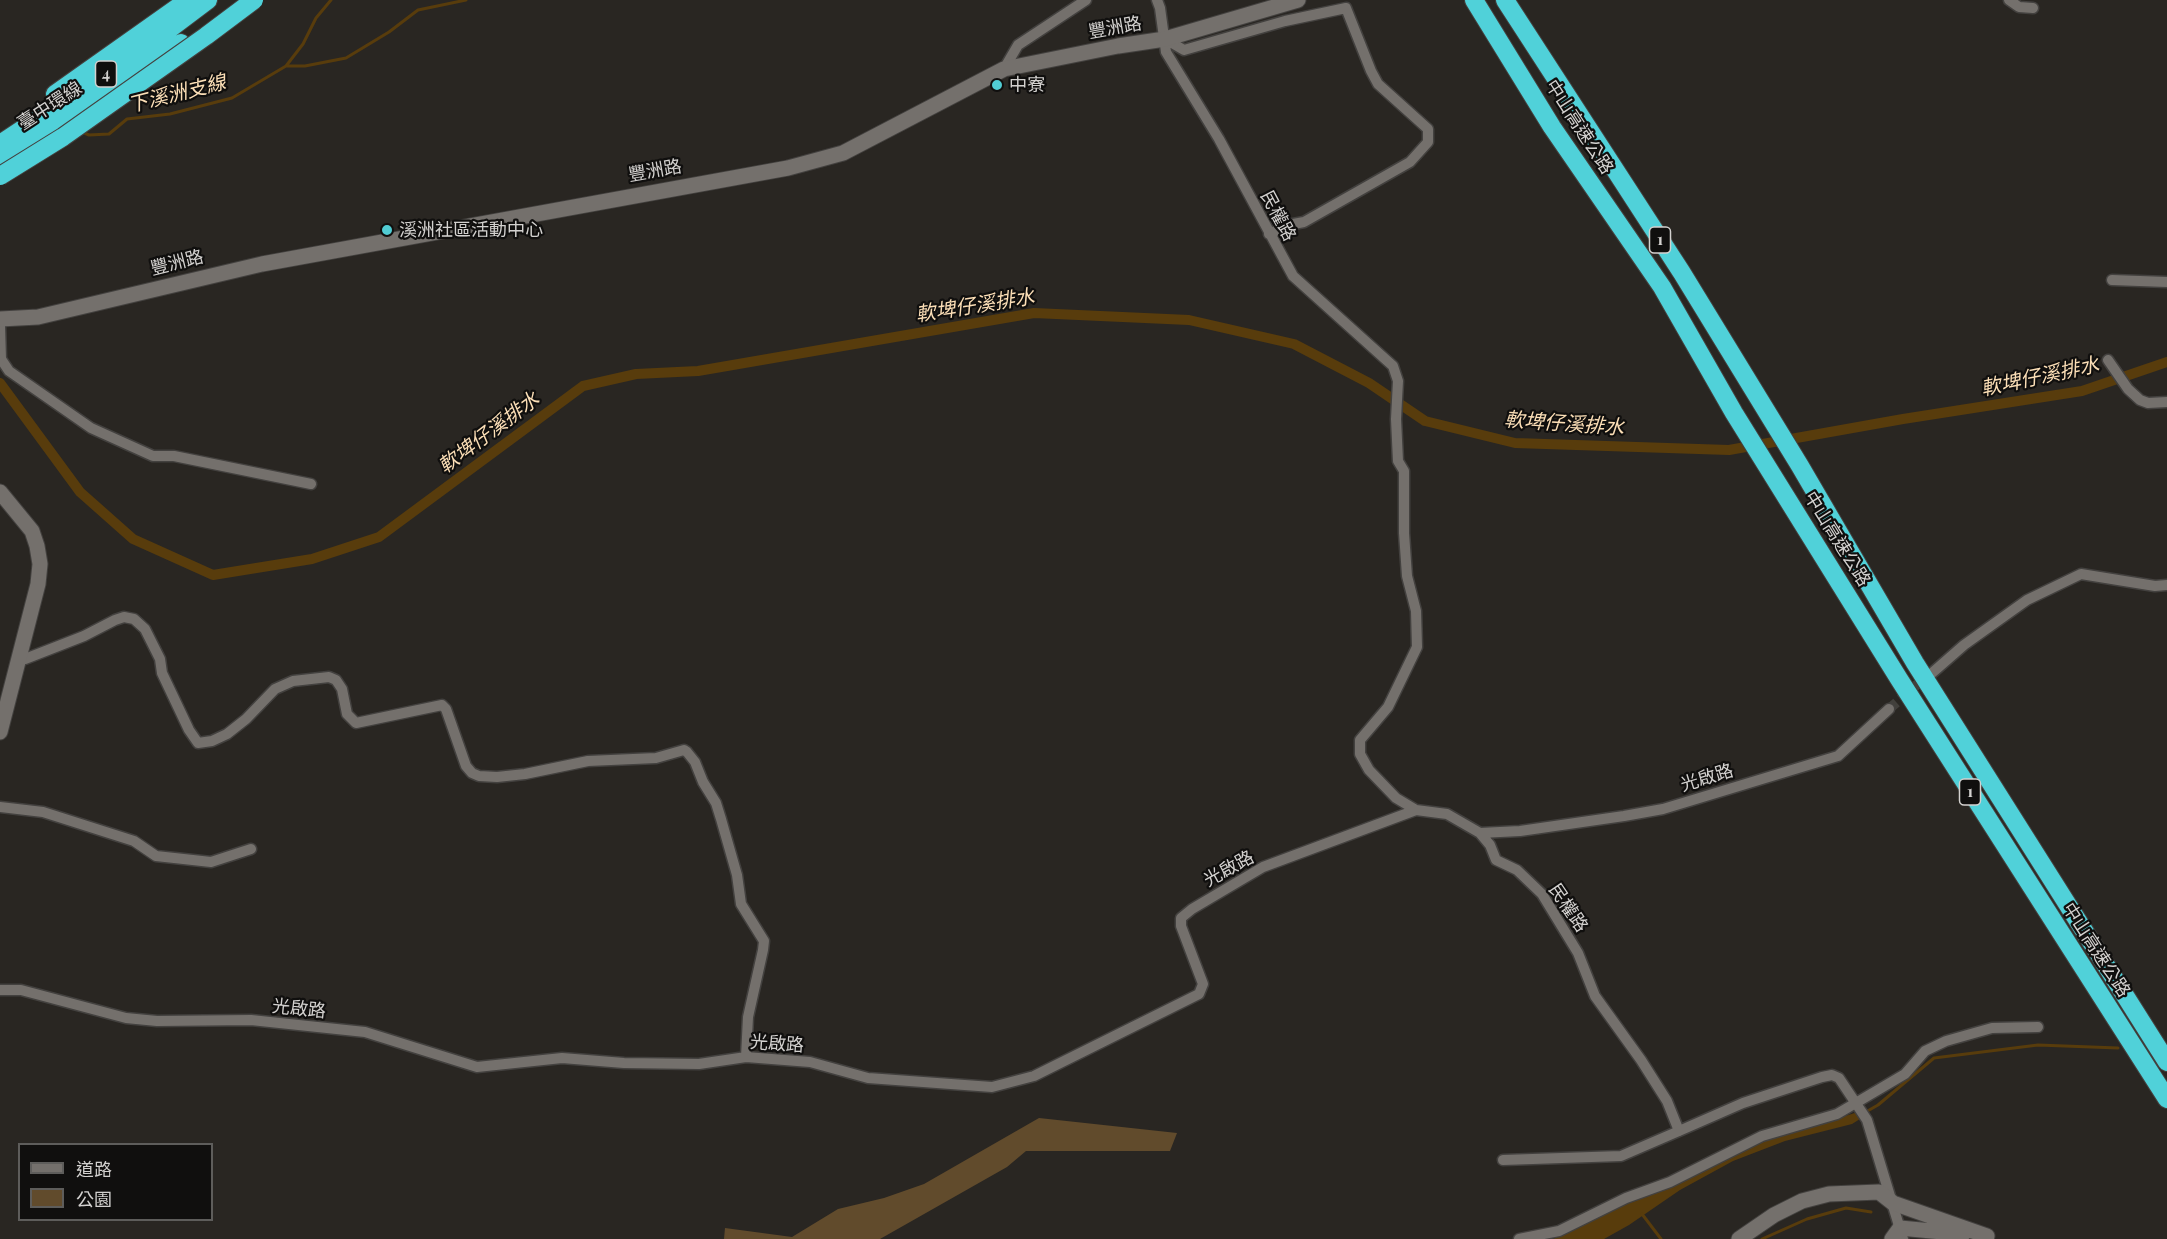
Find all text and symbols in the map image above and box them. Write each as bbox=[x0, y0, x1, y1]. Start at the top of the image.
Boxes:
street label: 豐洲路 bbox=[1087, 13, 1143, 43]
road number: 4 bbox=[96, 61, 116, 87]
water label: 下溪洲支線 bbox=[126, 70, 228, 118]
place label: 中寮 bbox=[1009, 74, 1045, 96]
street label: 中山高速公路 bbox=[1541, 76, 1617, 178]
street label: 臺中環線 bbox=[14, 77, 86, 135]
marker: 中寮 bbox=[990, 78, 1004, 92]
street label: 豐洲路 bbox=[627, 156, 683, 186]
street label: 民權路 bbox=[1256, 187, 1300, 245]
place label: 溪洲社區活動中心 bbox=[399, 219, 543, 241]
marker: 溪洲社區活動中心 bbox=[380, 223, 394, 237]
road number: 1 bbox=[1650, 227, 1670, 253]
street label: 豐洲路 bbox=[148, 246, 206, 280]
water label: 軟埤仔溪排水 bbox=[914, 285, 1036, 327]
water label: 軟埤仔溪排水 bbox=[1979, 353, 2101, 401]
water label: 軟埤仔溪排水 bbox=[434, 387, 544, 479]
water label: 軟埤仔溪排水 bbox=[1503, 408, 1625, 440]
street label: 中山高速公路 bbox=[1799, 487, 1875, 591]
street label: 光啟路 bbox=[1678, 760, 1736, 796]
road number: 1 bbox=[1960, 779, 1980, 805]
street label: 光啟路 bbox=[1200, 846, 1258, 892]
street label: 民權路 bbox=[1544, 880, 1592, 936]
street label: 中山高速公路 bbox=[2058, 899, 2134, 1001]
street label: 光啟路 bbox=[271, 995, 327, 1023]
street label: 光啟路 bbox=[749, 1031, 805, 1057]
legend bbox=[18, 1143, 213, 1221]
text: 道路 bbox=[76, 1157, 112, 1181]
text: 公園 bbox=[76, 1187, 112, 1211]

